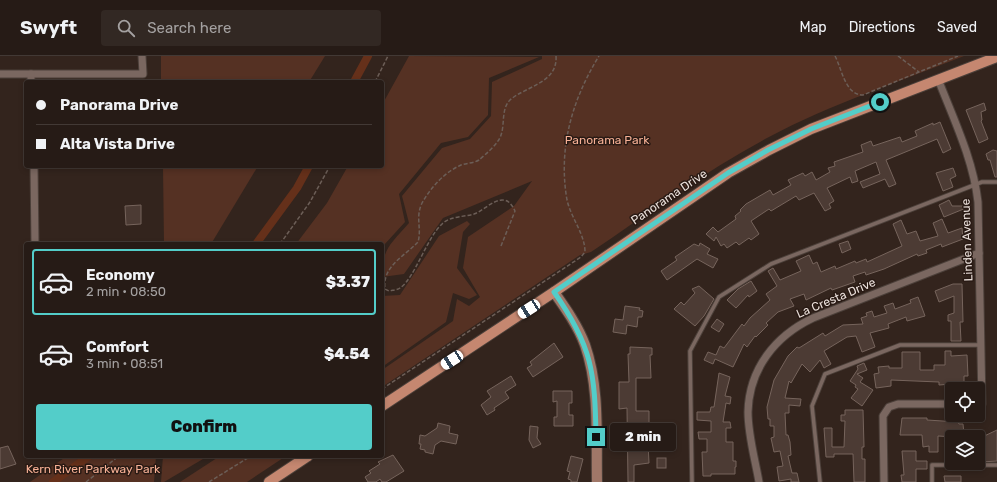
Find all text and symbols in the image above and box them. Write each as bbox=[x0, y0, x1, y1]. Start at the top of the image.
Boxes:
search box bbox=[101, 10, 381, 46]
text: Swyft bbox=[20, 16, 77, 39]
icon: search bbox=[115, 17, 137, 39]
text: Search here bbox=[147, 19, 231, 37]
text: Map bbox=[800, 19, 827, 36]
text: Directions bbox=[849, 19, 915, 36]
text: Saved bbox=[937, 19, 977, 36]
route start bbox=[871, 93, 889, 111]
text: Panorama Drive bbox=[60, 96, 178, 114]
park label: Panorama Park bbox=[565, 133, 650, 147]
text: Alta Vista Drive bbox=[60, 135, 175, 153]
street label: Panorama Drive bbox=[628, 166, 710, 228]
street label: Linden Avenue bbox=[959, 198, 975, 282]
icon: car bbox=[38, 264, 74, 300]
text: Economy bbox=[86, 266, 155, 284]
text: $3.37 bbox=[326, 273, 370, 291]
street label: La Cresta Drive bbox=[794, 275, 878, 321]
text: 2 min · 08:50 bbox=[86, 284, 166, 299]
car bbox=[516, 297, 542, 321]
icon: car bbox=[38, 336, 74, 372]
text: Comfort bbox=[86, 338, 149, 356]
text: $4.54 bbox=[324, 345, 370, 363]
car bbox=[439, 348, 465, 372]
text: 3 min · 08:51 bbox=[86, 356, 163, 371]
map controls bbox=[945, 382, 985, 470]
button: locate bbox=[945, 382, 985, 422]
button: Confirm bbox=[36, 404, 372, 450]
callout: 2 min bbox=[610, 423, 676, 451]
route end bbox=[587, 428, 605, 446]
text: 2 min bbox=[625, 429, 661, 444]
button: layers bbox=[945, 430, 985, 470]
park label: Kern River Parkway Park bbox=[26, 462, 161, 476]

